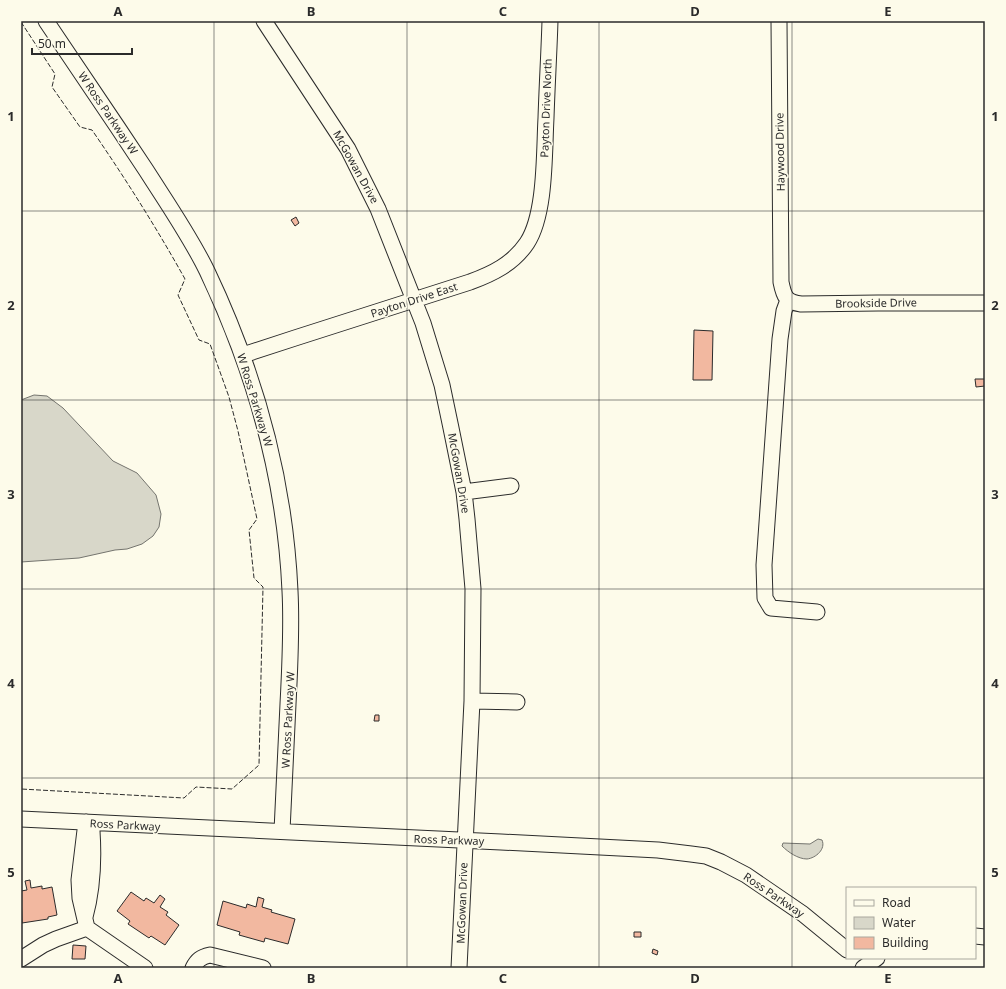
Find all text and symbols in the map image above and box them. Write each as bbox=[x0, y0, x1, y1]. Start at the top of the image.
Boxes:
text: A bbox=[114, 2, 123, 20]
text: B bbox=[307, 2, 315, 20]
text: C bbox=[499, 2, 507, 20]
text: D bbox=[690, 2, 700, 20]
text: E bbox=[884, 2, 892, 20]
scale bar bbox=[32, 30, 132, 56]
text: 50 m bbox=[38, 35, 66, 52]
street label: Payton Drive North bbox=[536, 58, 555, 158]
street label: W Ross Parkway W bbox=[75, 68, 142, 158]
text: 1 bbox=[7, 107, 15, 125]
text: 1 bbox=[991, 107, 999, 125]
street label: Haywood Drive bbox=[771, 113, 788, 191]
street label: McGowan Drive bbox=[330, 128, 383, 206]
street label: Payton Drive East bbox=[369, 278, 459, 321]
street label: Brookside Drive bbox=[835, 294, 917, 311]
text: 2 bbox=[7, 296, 15, 314]
text: 2 bbox=[991, 296, 999, 314]
street label: W Ross Parkway W bbox=[234, 351, 277, 449]
street label: McGowan Drive bbox=[445, 432, 474, 514]
text: 3 bbox=[7, 485, 15, 503]
text: 3 bbox=[991, 485, 999, 503]
street label: W Ross Parkway W bbox=[277, 671, 298, 769]
text: 4 bbox=[7, 674, 15, 692]
text: 4 bbox=[991, 674, 999, 692]
street label: Ross Parkway bbox=[89, 815, 161, 834]
street label: Ross Parkway bbox=[413, 831, 485, 848]
street label: McGowan Drive bbox=[453, 862, 470, 944]
text: 5 bbox=[7, 863, 15, 881]
text: 5 bbox=[991, 863, 999, 881]
street label: Ross Parkway bbox=[741, 869, 808, 921]
legend bbox=[846, 887, 976, 959]
text: Road bbox=[882, 894, 911, 911]
text: Water bbox=[882, 914, 916, 931]
text: Building bbox=[882, 934, 929, 951]
text: A bbox=[114, 969, 123, 987]
text: B bbox=[307, 969, 315, 987]
text: C bbox=[499, 969, 507, 987]
text: D bbox=[690, 969, 700, 987]
text: E bbox=[884, 969, 892, 987]

